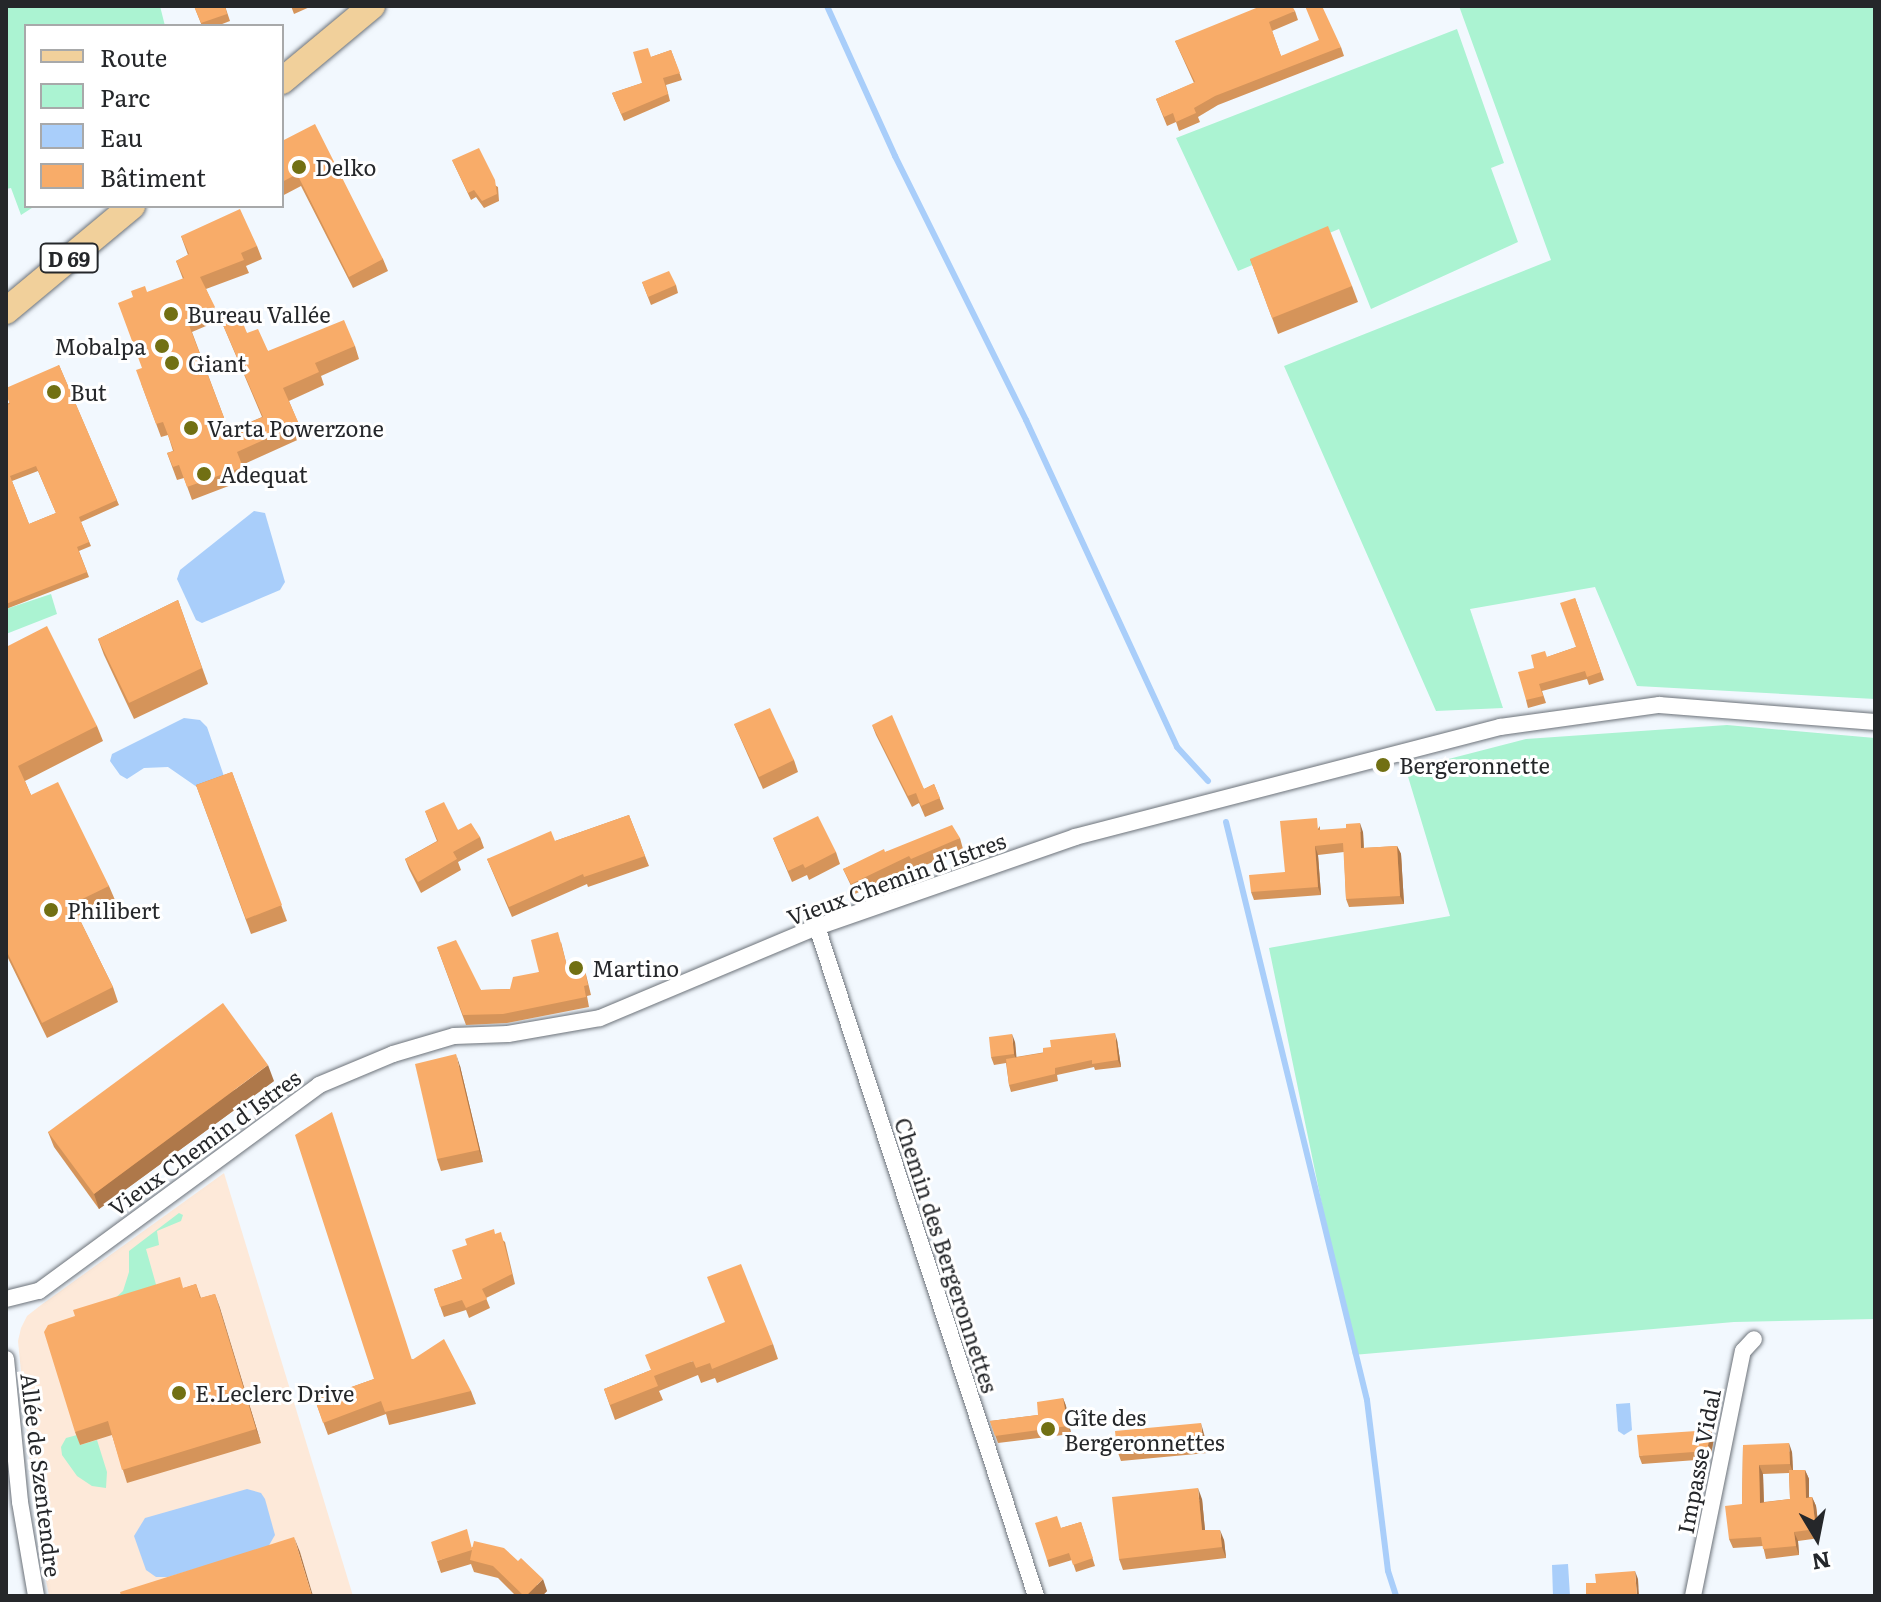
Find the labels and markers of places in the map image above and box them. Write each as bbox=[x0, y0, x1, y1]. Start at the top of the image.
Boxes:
place label: Delko bbox=[315, 154, 376, 180]
marker: Delko bbox=[290, 158, 308, 176]
place label: Bureau Vallée bbox=[187, 301, 331, 327]
marker: Bureau Vallée bbox=[162, 305, 180, 323]
place label: Mobalpa bbox=[54, 333, 146, 359]
marker: Mobalpa bbox=[153, 337, 171, 355]
place label: Giant bbox=[188, 350, 246, 376]
marker: Giant bbox=[163, 354, 181, 372]
place label: But bbox=[70, 379, 107, 405]
marker: But bbox=[45, 383, 63, 401]
place label: Varta Powerzone bbox=[207, 415, 384, 441]
marker: Varta Powerzone bbox=[182, 419, 200, 437]
place label: Adequat bbox=[220, 461, 308, 487]
marker: Adequat bbox=[195, 465, 213, 483]
place label: Bergeronnette bbox=[1399, 752, 1550, 778]
marker: Bergeronnette bbox=[1374, 756, 1392, 774]
place label: Philibert bbox=[67, 897, 160, 923]
marker: Philibert bbox=[42, 901, 60, 919]
place label: Martino bbox=[592, 955, 679, 981]
marker: Martino bbox=[567, 959, 585, 977]
place label: E.Leclerc Drive bbox=[195, 1380, 354, 1406]
marker: E.Leclerc Drive bbox=[170, 1384, 188, 1402]
place label: Gîte des Bergeronnettes bbox=[1064, 1403, 1225, 1454]
marker: Gîte des Bergeronnettes bbox=[1039, 1420, 1057, 1438]

